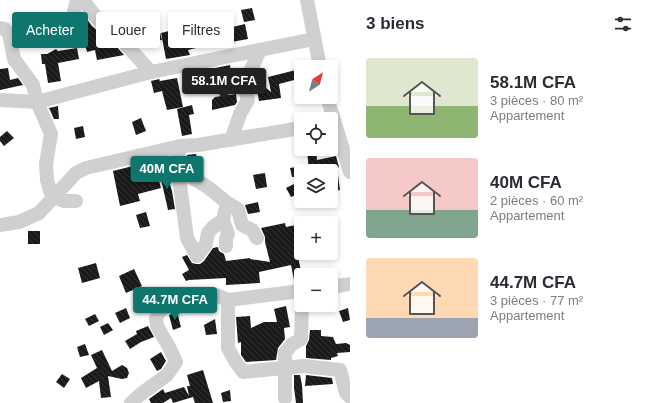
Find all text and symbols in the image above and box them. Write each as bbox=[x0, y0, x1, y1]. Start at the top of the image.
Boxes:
chip: Acheter bbox=[12, 12, 88, 48]
chip: Louer bbox=[96, 12, 160, 48]
chip: Filtres bbox=[168, 12, 234, 48]
icon: filters bbox=[612, 13, 634, 35]
text: 3 biens bbox=[366, 14, 425, 33]
north arrow bbox=[294, 60, 338, 104]
map controls bbox=[294, 60, 338, 312]
pin: 58.1M CFA bbox=[178, 68, 270, 102]
text: 58.1M CFA bbox=[191, 73, 257, 88]
text: 58.1M CFA bbox=[490, 73, 576, 92]
icon: home bbox=[398, 74, 446, 122]
text: 3 pièces · 80 m² bbox=[490, 93, 583, 108]
text: Appartement bbox=[490, 108, 564, 123]
button: locate bbox=[294, 112, 338, 156]
pin: 40M CFA bbox=[130, 156, 204, 190]
text: 40M CFA bbox=[140, 161, 194, 176]
button: layers bbox=[294, 164, 338, 208]
text: 40M CFA bbox=[490, 173, 562, 192]
icon: home bbox=[398, 174, 446, 222]
text: 2 pièces · 60 m² bbox=[490, 193, 583, 208]
text: Appartement bbox=[490, 208, 564, 223]
button: + bbox=[294, 216, 338, 260]
button: − bbox=[294, 268, 338, 312]
text: 44.7M CFA bbox=[490, 273, 576, 292]
icon: home bbox=[398, 274, 446, 322]
pin: 44.7M CFA bbox=[129, 287, 221, 321]
text: 44.7M CFA bbox=[142, 292, 208, 307]
text: 3 pièces · 77 m² bbox=[490, 293, 583, 308]
text: Appartement bbox=[490, 308, 564, 323]

